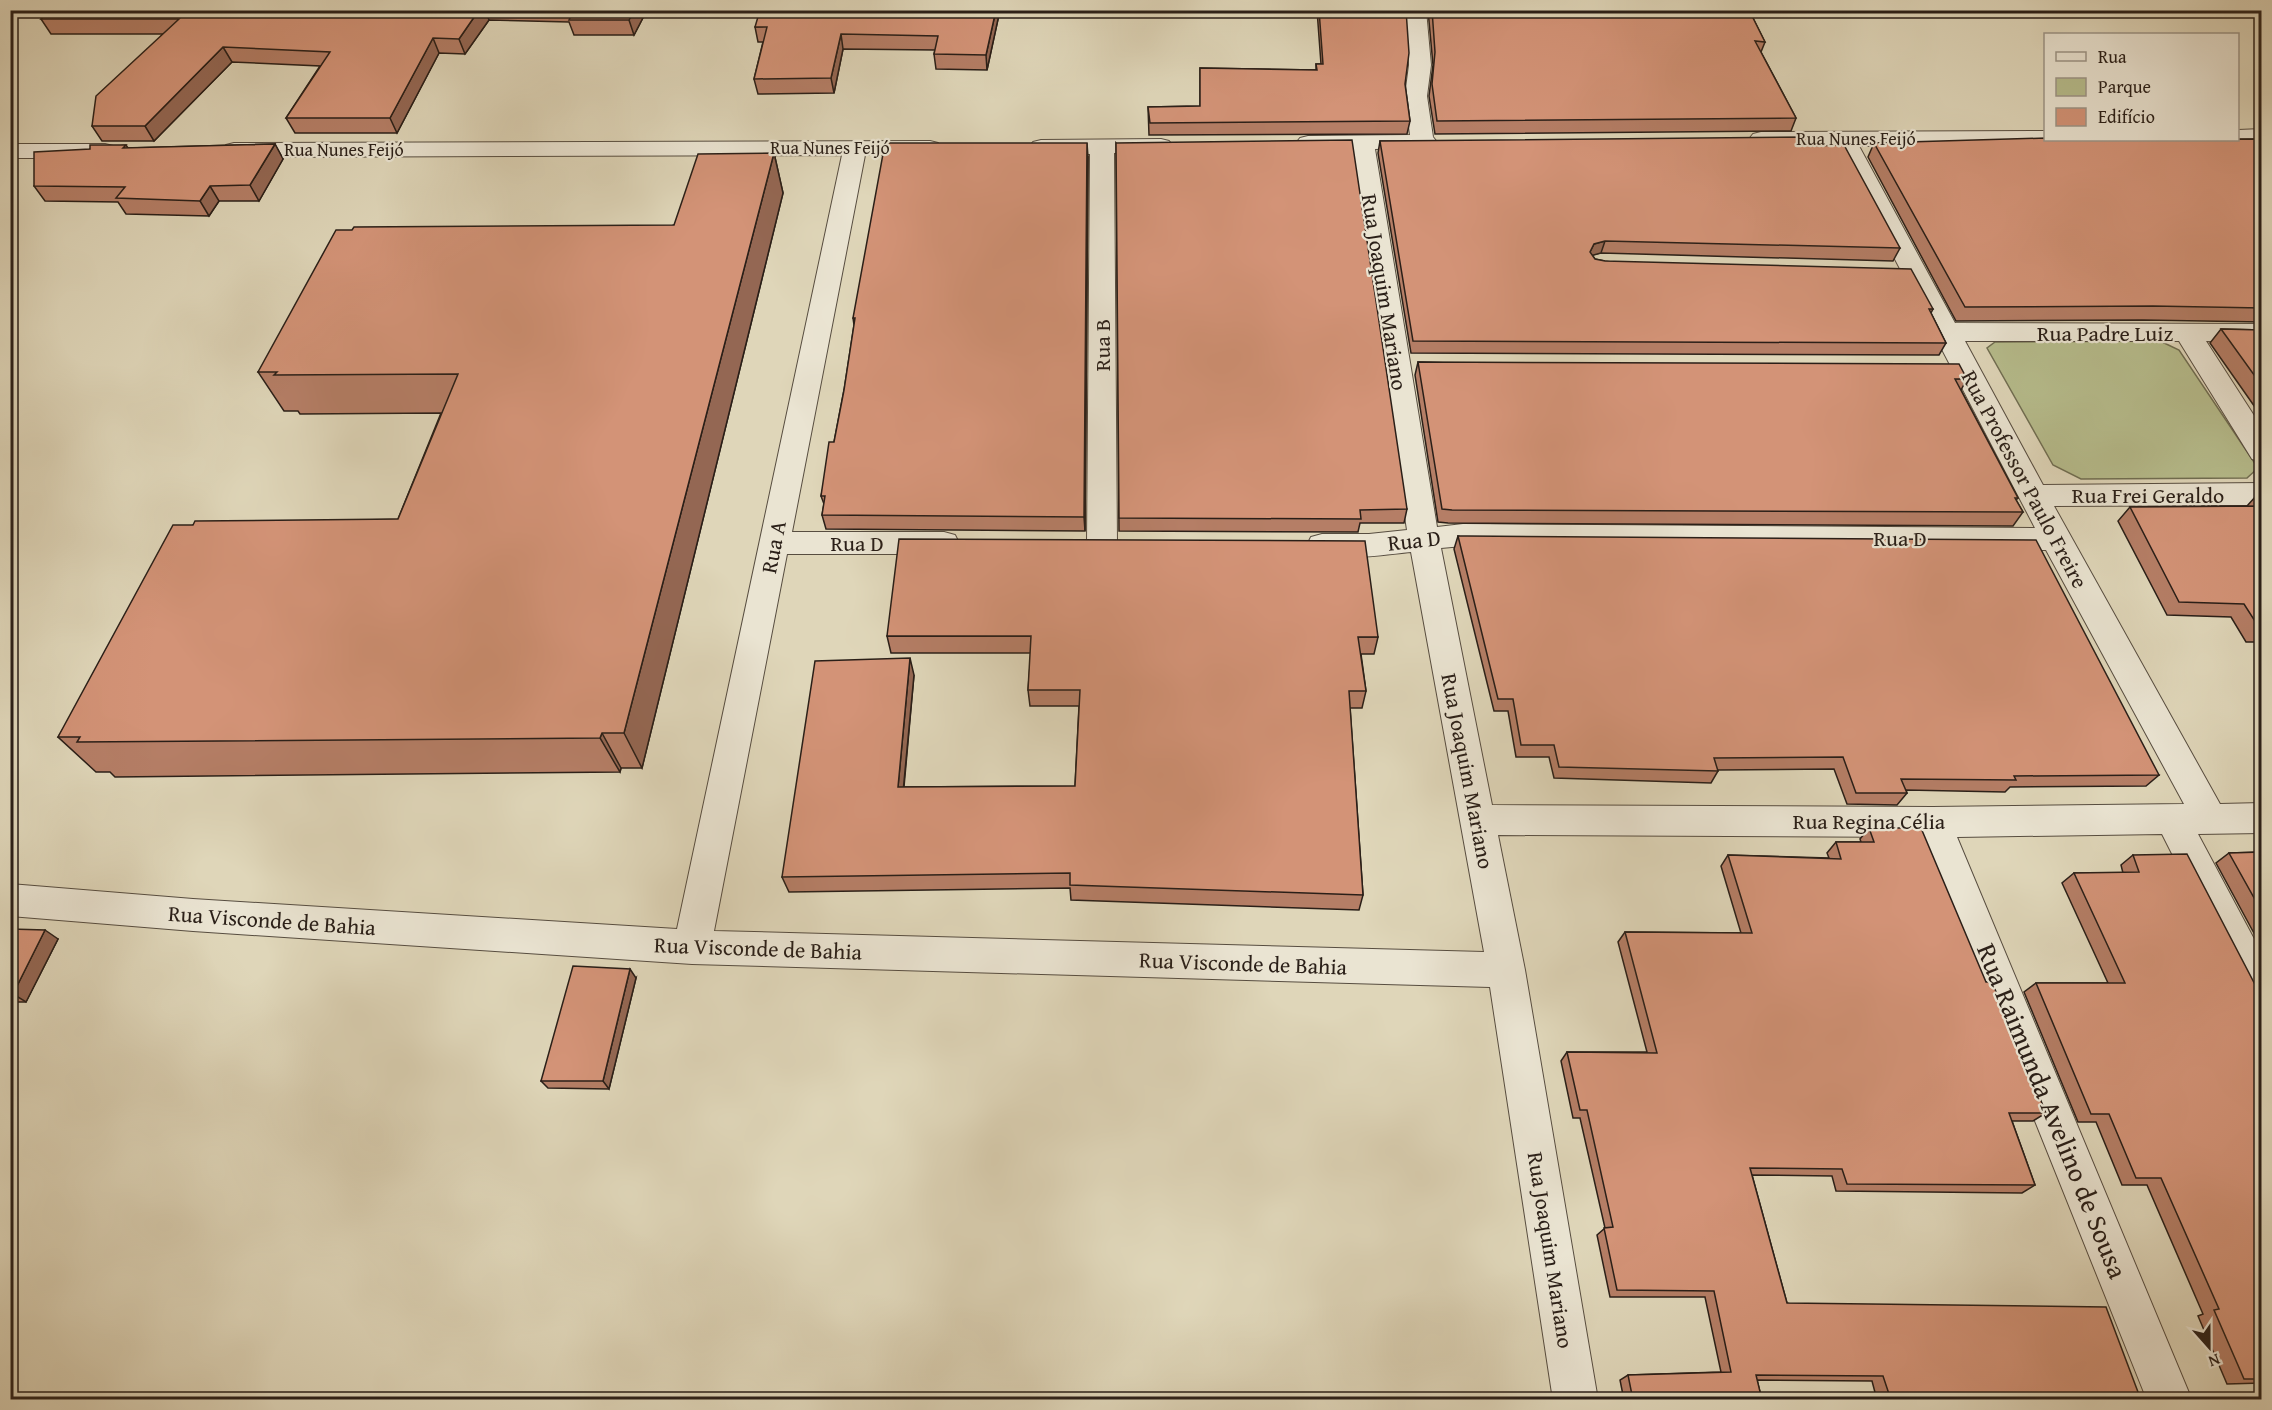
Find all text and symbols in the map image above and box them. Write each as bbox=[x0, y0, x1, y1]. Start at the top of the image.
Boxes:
legend bbox=[2044, 33, 2239, 141]
text: Rua bbox=[2098, 43, 2127, 70]
text: Parque bbox=[2098, 73, 2151, 100]
text: Edifício bbox=[2098, 103, 2155, 130]
street label: Rua Nunes Feijó bbox=[1796, 125, 1916, 152]
street label: Rua Nunes Feijó bbox=[770, 134, 890, 161]
street label: Rua Nunes Feijó bbox=[284, 136, 404, 163]
street label: Rua Joaquim Mariano bbox=[1354, 191, 1416, 393]
street label: Rua Padre Luiz bbox=[2037, 317, 2173, 349]
street label: Rua B bbox=[1086, 319, 1118, 371]
street label: Rua Professor Paulo Freire bbox=[1954, 364, 2096, 594]
street label: Rua Frei Geraldo bbox=[2072, 479, 2224, 511]
street label: Rua A bbox=[752, 517, 794, 576]
street label: Rua D bbox=[1386, 521, 1442, 559]
street label: Rua D bbox=[1873, 522, 1927, 554]
street label: Rua D bbox=[830, 527, 884, 559]
street label: Rua Joaquim Mariano bbox=[1433, 671, 1503, 871]
street label: Rua Regina Célia bbox=[1793, 805, 1946, 837]
street label: Rua Visconde de Bahia bbox=[167, 897, 377, 943]
street label: Rua Visconde de Bahia bbox=[653, 928, 863, 968]
street label: Rua Raimunda Avelino de Sousa bbox=[1967, 937, 2139, 1284]
street label: Rua Visconde de Bahia bbox=[1138, 943, 1348, 983]
street label: Rua Joaquim Mariano bbox=[1520, 1149, 1582, 1351]
north arrow bbox=[2179, 1317, 2239, 1377]
text: N bbox=[2205, 1348, 2224, 1374]

